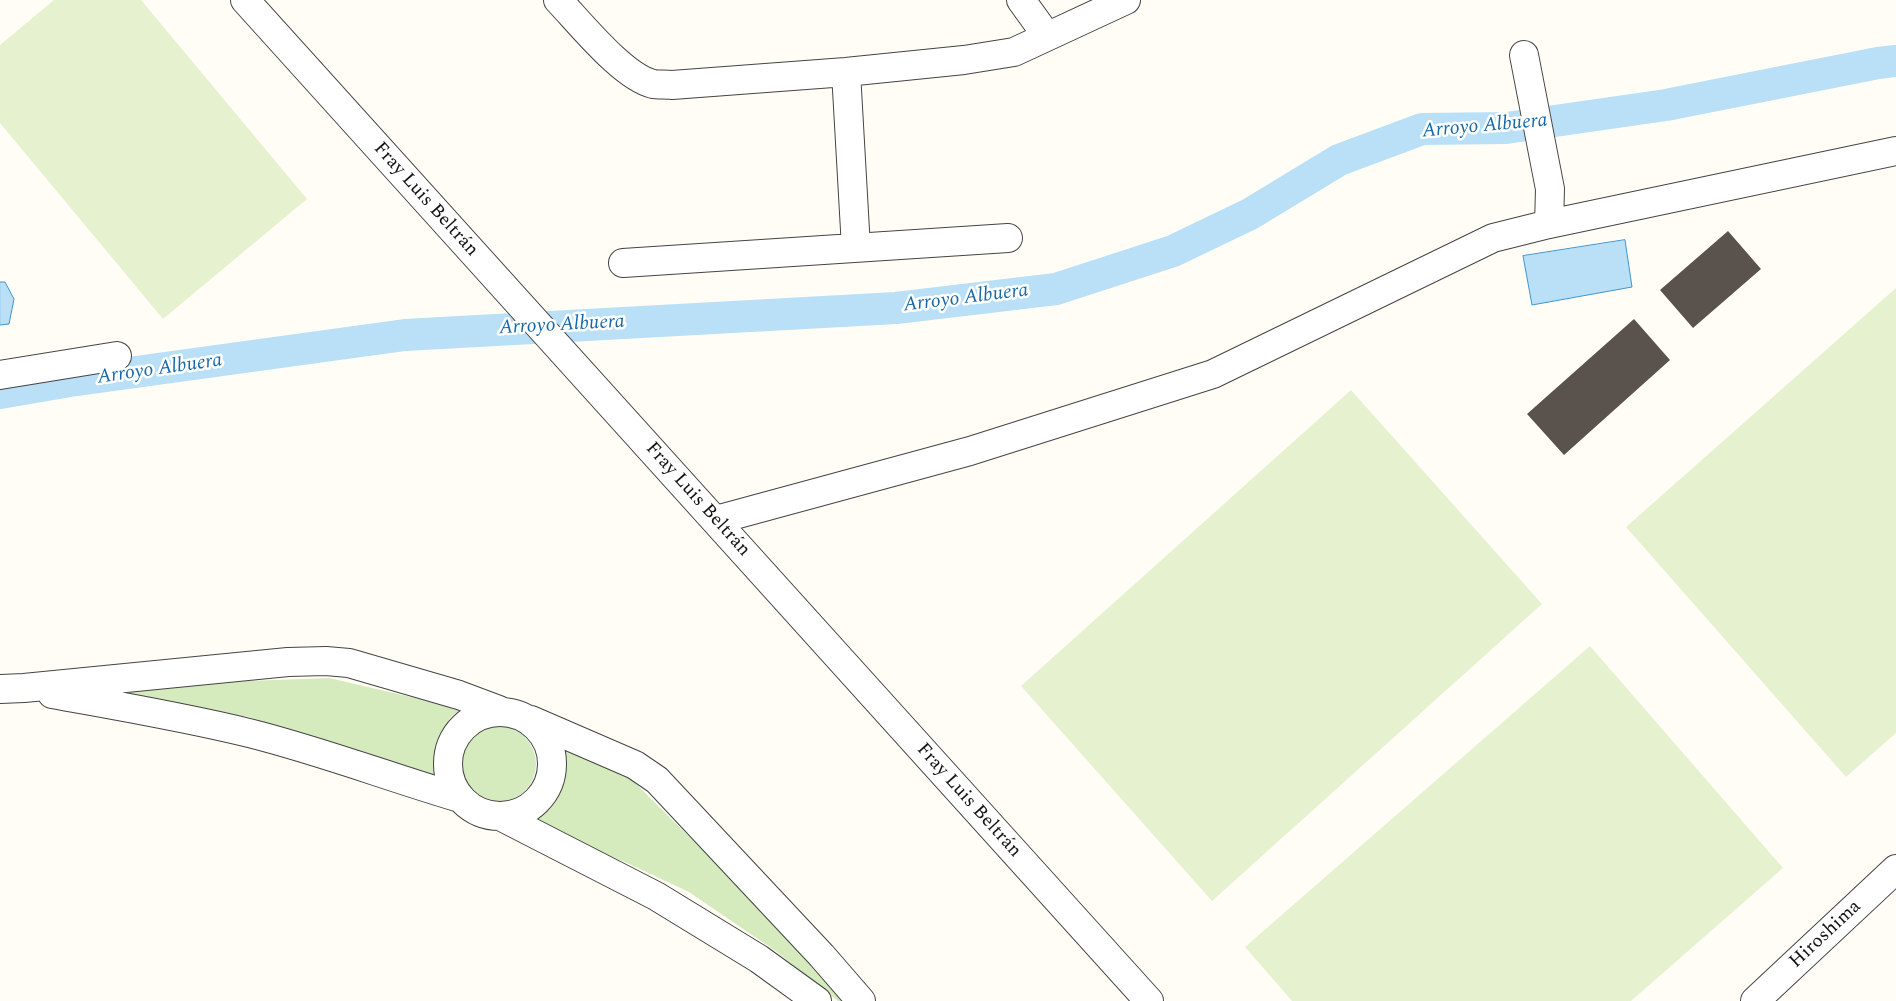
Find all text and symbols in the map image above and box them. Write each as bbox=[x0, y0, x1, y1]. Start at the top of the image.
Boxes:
water label: Arroyo Albuera bbox=[1421, 110, 1549, 144]
street label: Fray Luis Beltrán bbox=[368, 138, 482, 262]
water label: Arroyo Albuera bbox=[902, 279, 1030, 319]
water label: Arroyo Albuera bbox=[499, 311, 625, 341]
water label: Arroyo Albuera bbox=[96, 349, 224, 391]
street label: Fray Luis Beltrán bbox=[640, 438, 754, 562]
street label: Fray Luis Beltrán bbox=[911, 739, 1025, 863]
street label: Hiroshima bbox=[1785, 896, 1867, 974]

